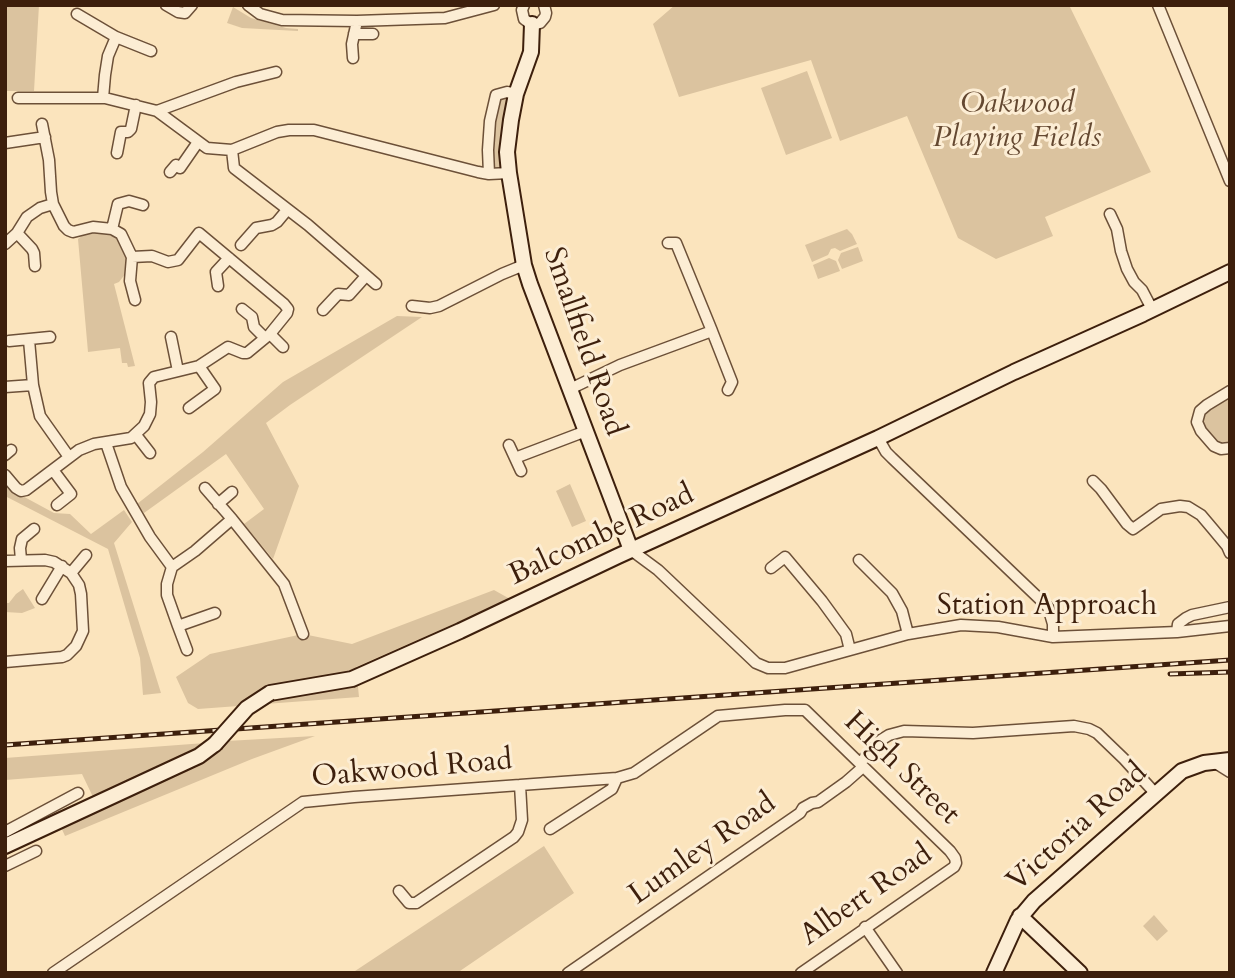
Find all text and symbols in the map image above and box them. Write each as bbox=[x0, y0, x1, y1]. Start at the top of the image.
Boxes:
park label: Oakwood Playing Fields bbox=[933, 87, 1101, 158]
street label: Smallfield Road bbox=[534, 243, 632, 441]
street label: Balcombe Road bbox=[504, 477, 700, 595]
street label: Station Approach bbox=[937, 589, 1157, 625]
street label: High Street bbox=[836, 705, 966, 833]
street label: Oakwood Road bbox=[310, 743, 514, 797]
street label: Victoria Road bbox=[1000, 756, 1156, 900]
street label: Lumley Road bbox=[623, 786, 783, 914]
street label: Albert Road bbox=[794, 837, 940, 955]

